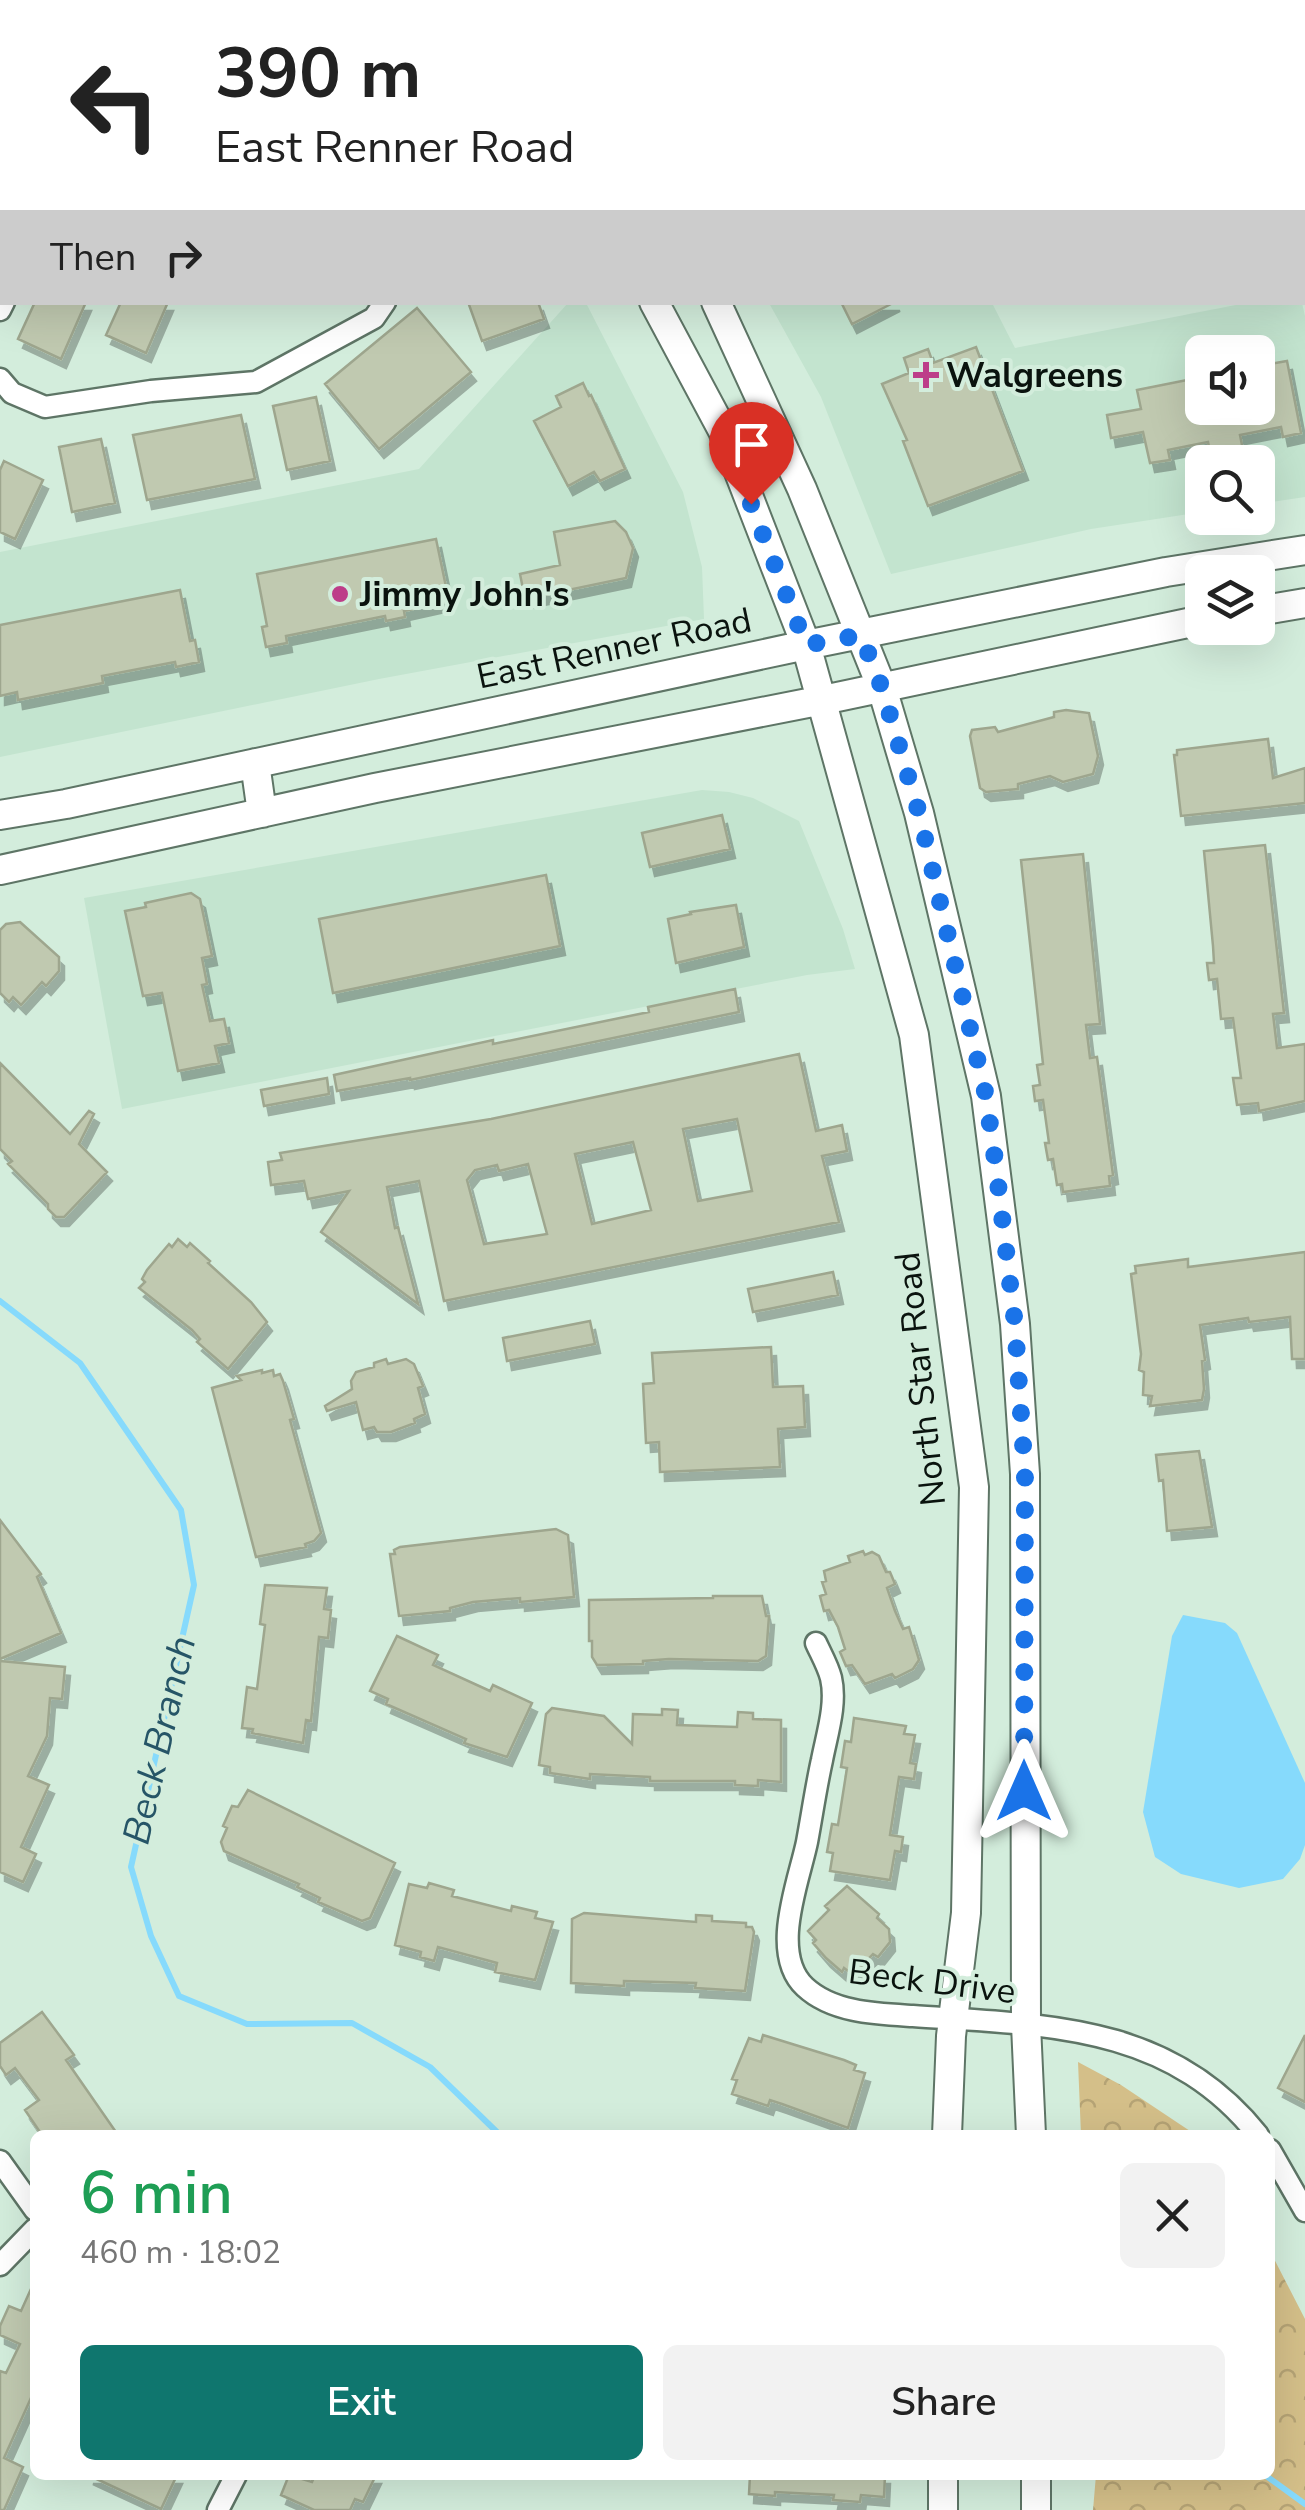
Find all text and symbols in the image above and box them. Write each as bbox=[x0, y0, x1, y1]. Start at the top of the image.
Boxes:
text: 390 m bbox=[215, 26, 421, 122]
icon: left bbox=[50, 40, 180, 170]
text: East Renner Road bbox=[215, 117, 574, 178]
icon: right bbox=[156, 230, 211, 285]
text: Then bbox=[50, 232, 136, 283]
map controls bbox=[1185, 335, 1275, 645]
button: sound bbox=[1185, 335, 1275, 425]
place label: Walgreens bbox=[946, 352, 1123, 399]
marker: Walgreens bbox=[915, 364, 937, 386]
pin bbox=[709, 402, 794, 505]
icon: arrive bbox=[724, 417, 779, 472]
button: search bbox=[1185, 445, 1275, 535]
button: layers bbox=[1185, 555, 1275, 645]
place label: Jimmy John's bbox=[359, 571, 570, 618]
marker: Jimmy John's bbox=[329, 583, 351, 605]
street label: East Renner Road bbox=[472, 596, 756, 701]
street label: North Star Road bbox=[884, 1250, 957, 1508]
water label: Beck Branch bbox=[111, 1631, 208, 1849]
position arrow bbox=[972, 1739, 1076, 1843]
street label: Beck Drive bbox=[846, 1948, 1018, 2015]
text: 6 min bbox=[80, 2152, 233, 2234]
button: close bbox=[1120, 2163, 1225, 2268]
text: 460 m · 18:02 bbox=[80, 2231, 281, 2274]
button: Exit bbox=[80, 2345, 643, 2460]
button: Share bbox=[663, 2345, 1225, 2460]

